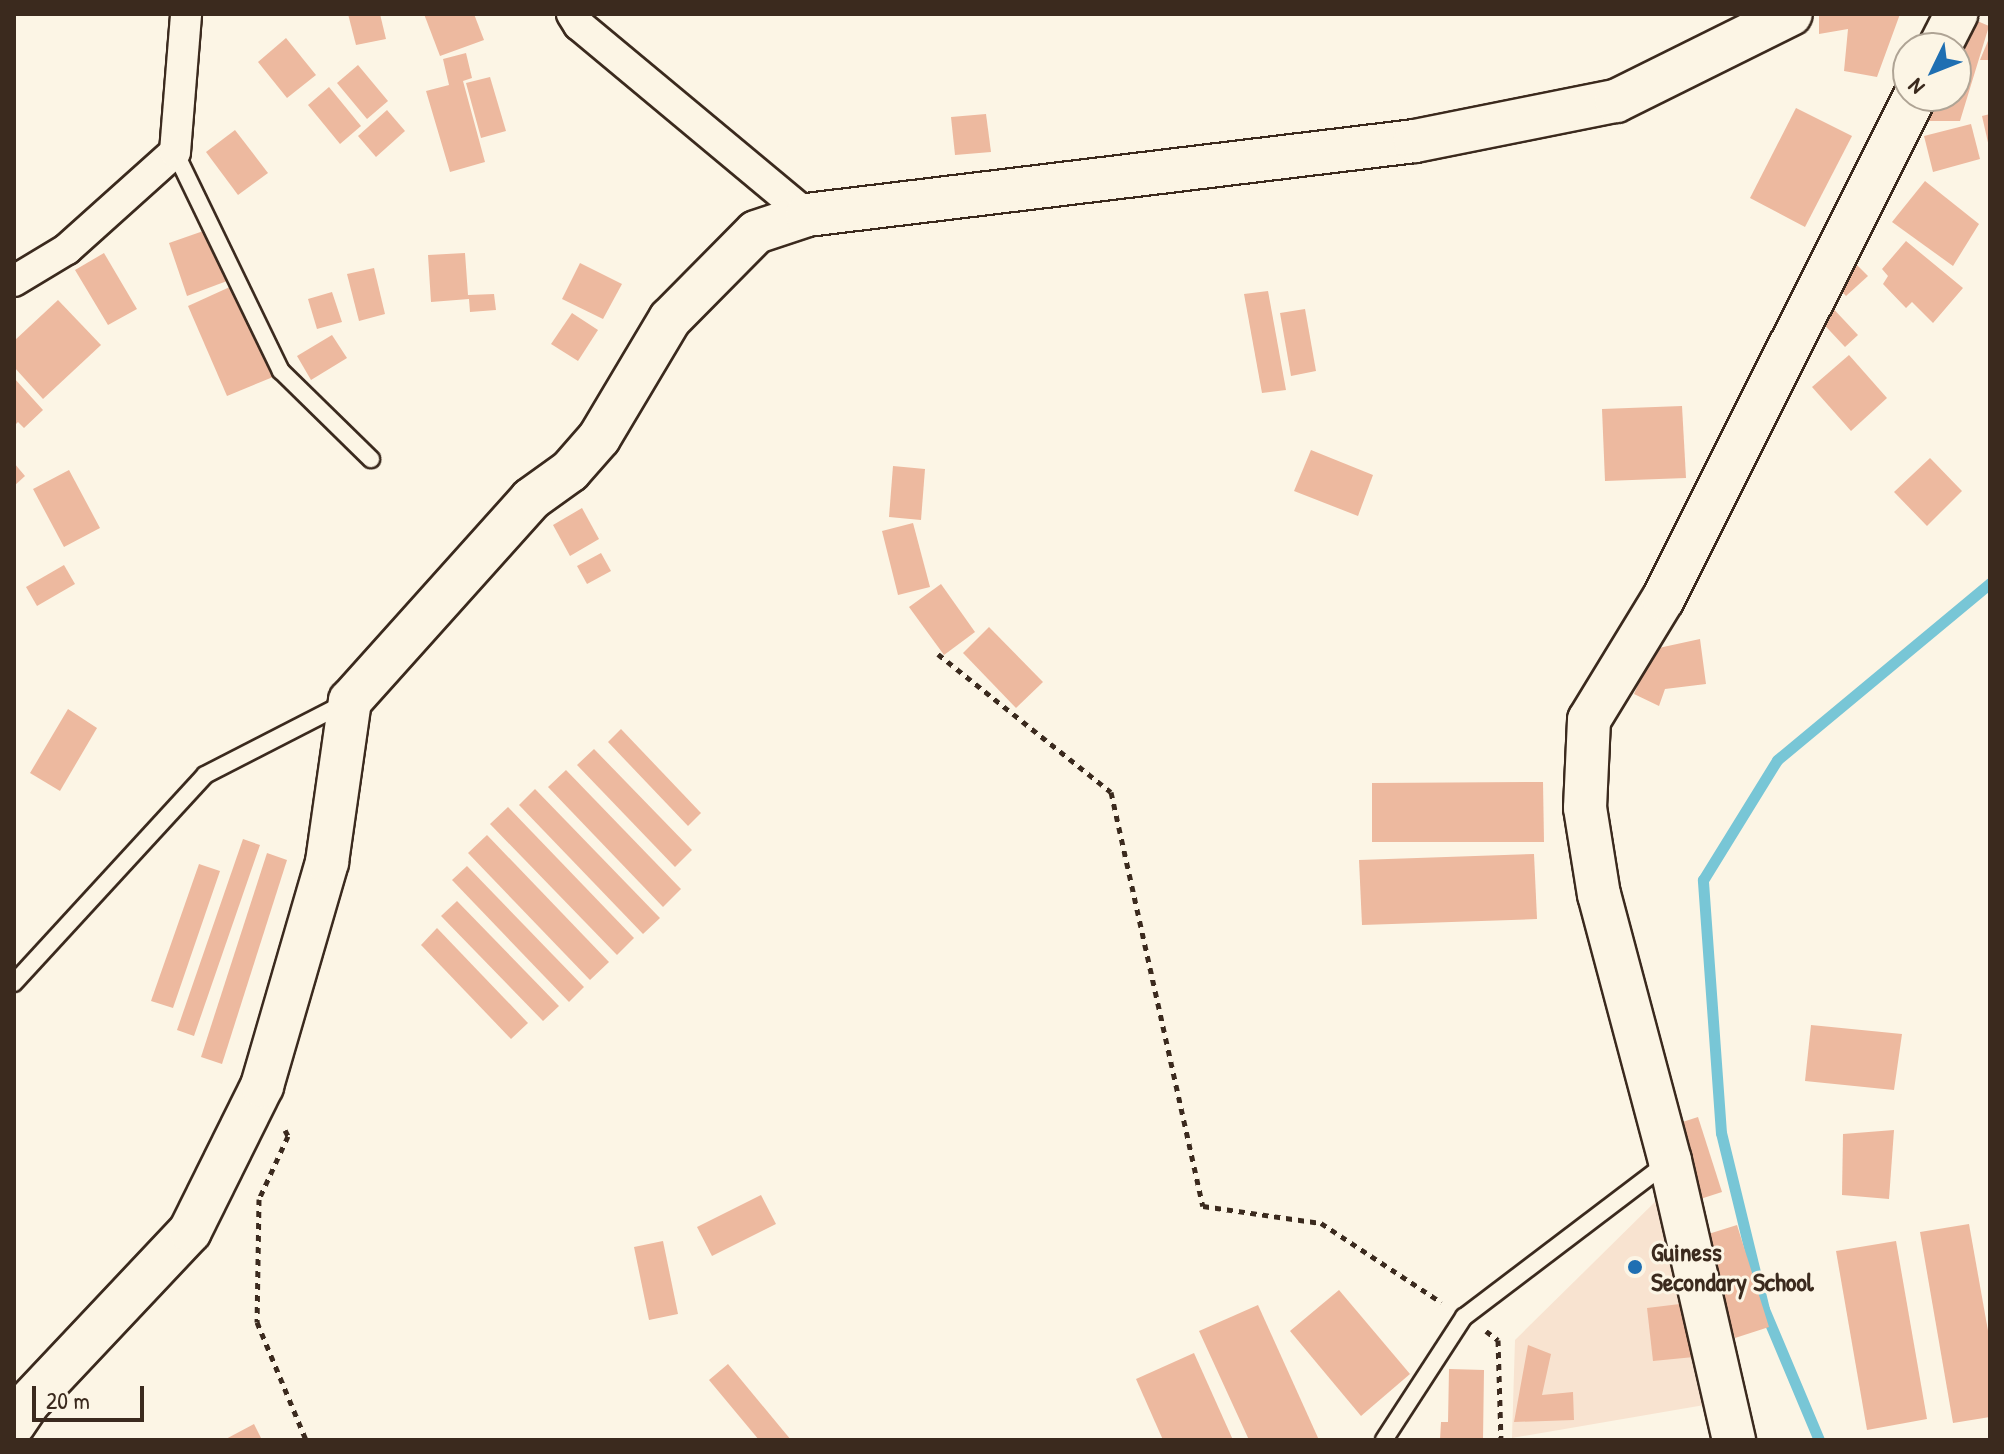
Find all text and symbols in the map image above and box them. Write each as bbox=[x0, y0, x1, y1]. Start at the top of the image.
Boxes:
north arrow bbox=[1892, 32, 1972, 112]
text: N bbox=[1901, 72, 1931, 102]
place label: Guiness Secondary School bbox=[1651, 1236, 1814, 1298]
marker: Guiness Secondary School bbox=[1626, 1258, 1644, 1276]
scale bar bbox=[36, 1370, 148, 1420]
text: 20 m bbox=[46, 1384, 90, 1416]

